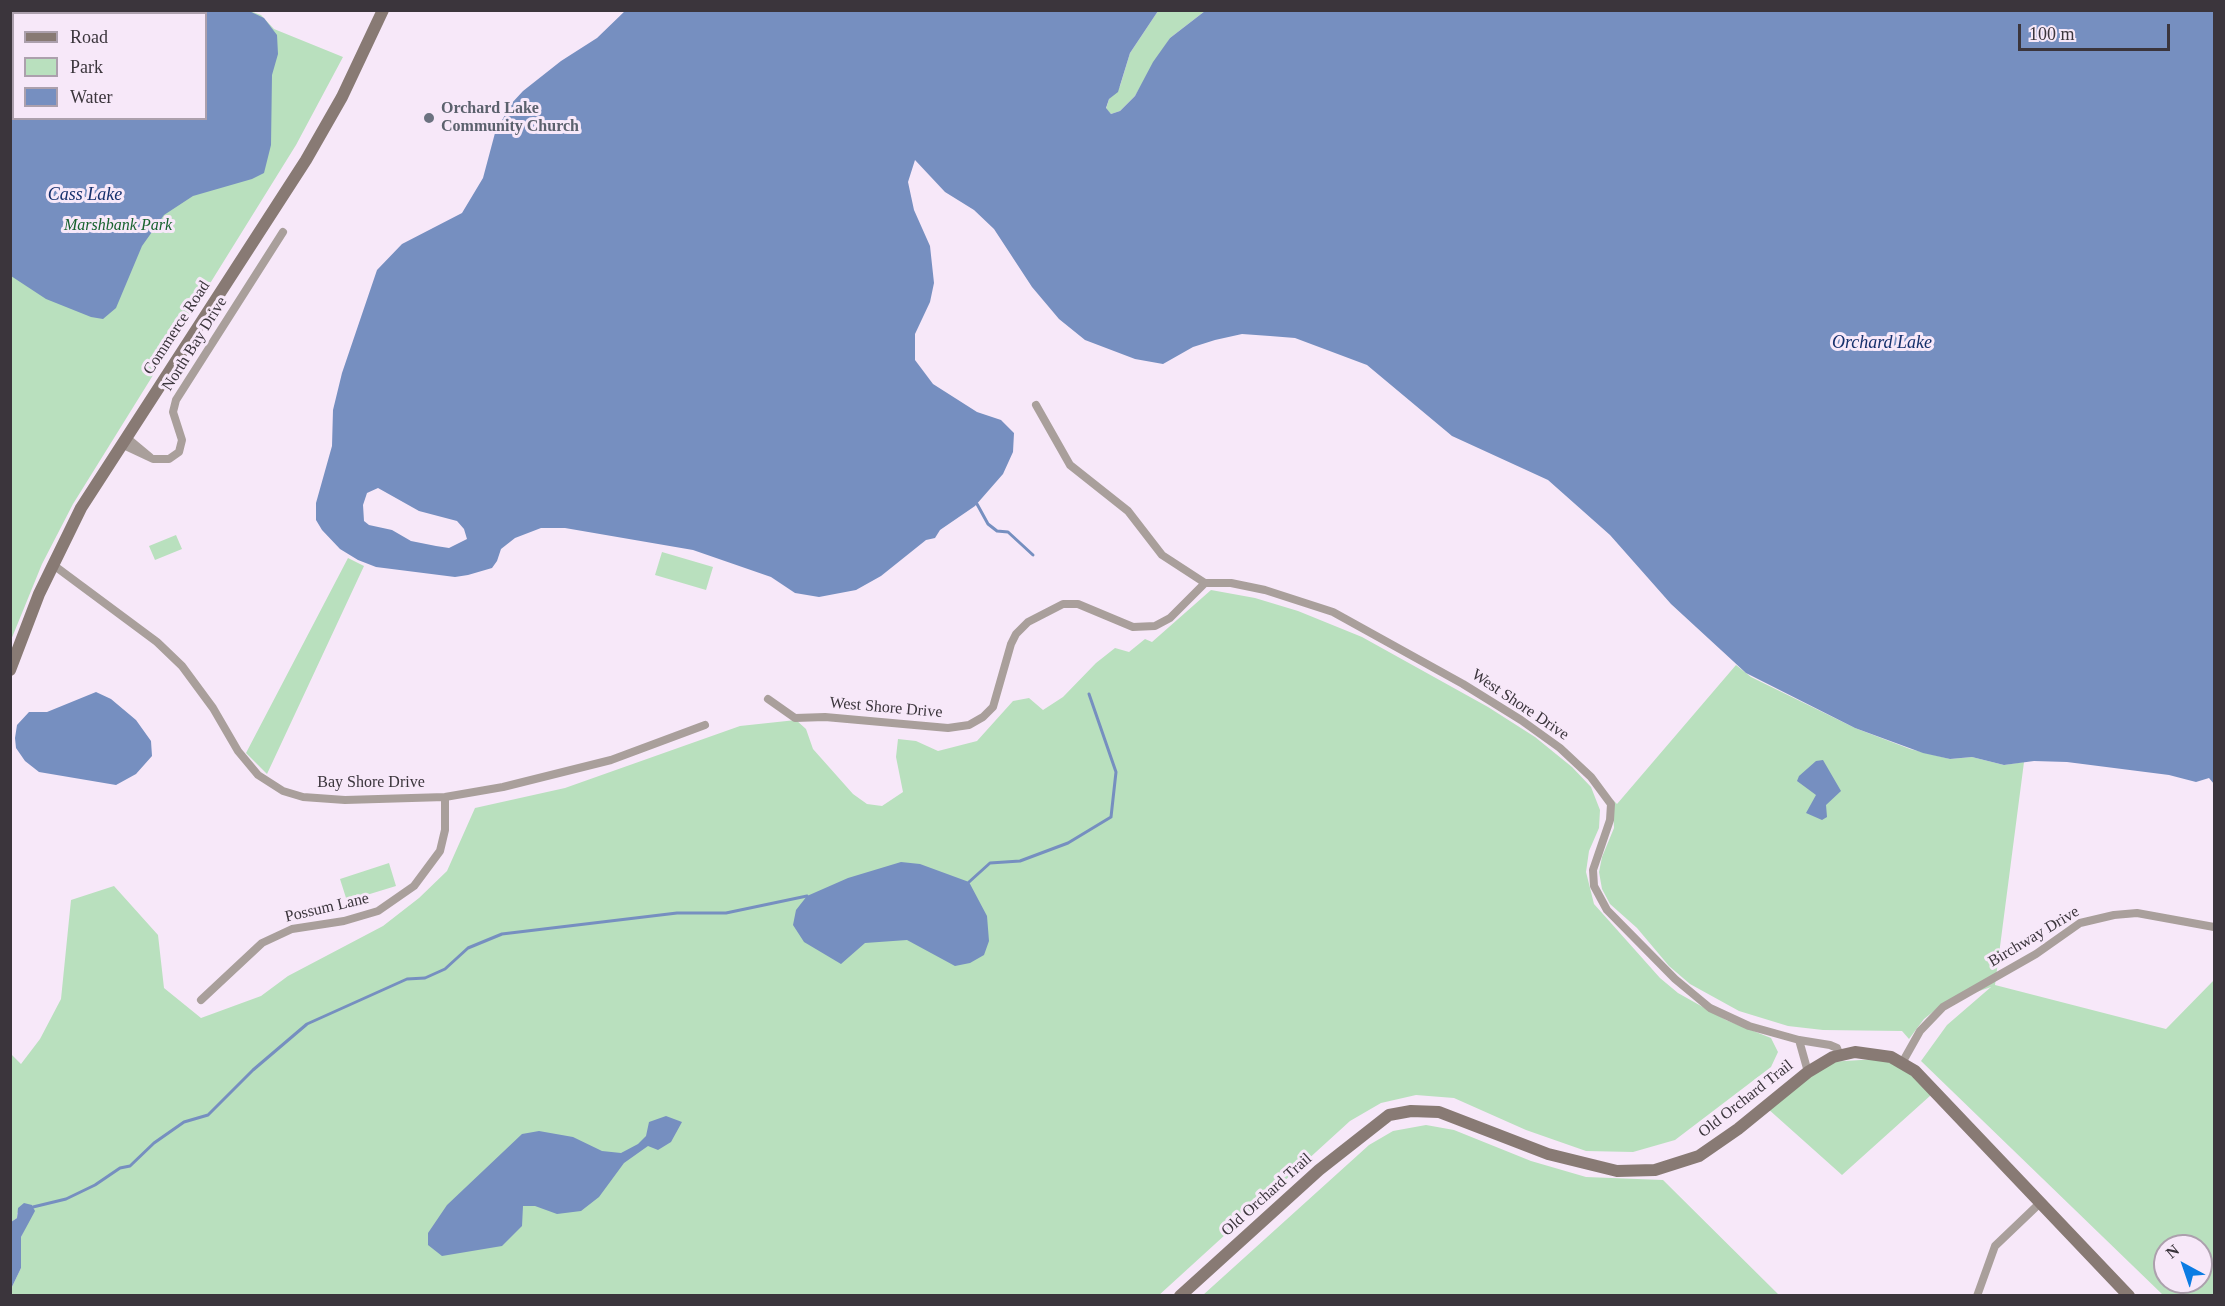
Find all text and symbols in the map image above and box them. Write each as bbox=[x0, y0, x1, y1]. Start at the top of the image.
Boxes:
legend bbox=[12, 12, 207, 120]
scale bar bbox=[2021, 12, 2172, 50]
text: 100 m bbox=[2029, 24, 2075, 44]
text: Road bbox=[70, 27, 108, 47]
text: Park bbox=[70, 57, 103, 77]
text: Water bbox=[70, 87, 113, 107]
place label: Orchard Lake Community Church bbox=[441, 99, 579, 137]
marker: Orchard Lake Community Church bbox=[422, 111, 436, 125]
water label: Cass Lake bbox=[48, 184, 122, 206]
park label: Marshbank Park bbox=[64, 216, 172, 236]
street label: Commerce Road bbox=[140, 277, 214, 379]
street label: North Bay Drive bbox=[158, 293, 232, 395]
water label: Orchard Lake bbox=[1832, 332, 1932, 354]
street label: West Shore Drive bbox=[1468, 665, 1572, 745]
street label: West Shore Drive bbox=[829, 693, 943, 723]
street label: Bay Shore Drive bbox=[317, 773, 425, 793]
street label: Possum Lane bbox=[283, 889, 371, 927]
street label: Birchway Drive bbox=[1985, 902, 2083, 972]
street label: Old Orchard Trail bbox=[1695, 1056, 1797, 1142]
street label: Old Orchard Trail bbox=[1218, 1149, 1316, 1241]
north arrow bbox=[2153, 1234, 2213, 1294]
text: N bbox=[2163, 1241, 2182, 1262]

